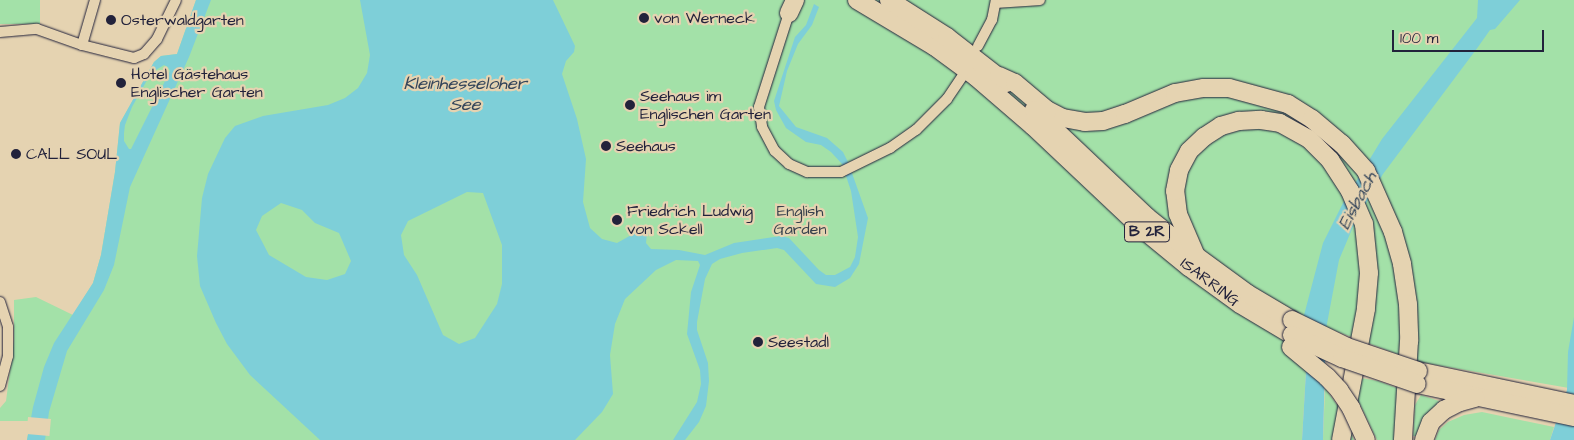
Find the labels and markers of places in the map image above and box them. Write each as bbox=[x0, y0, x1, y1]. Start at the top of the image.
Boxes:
place label: von Werneck bbox=[654, 8, 755, 28]
place label: Osterwaldgarten bbox=[121, 10, 244, 30]
marker: von Werneck bbox=[638, 12, 650, 24]
marker: Osterwaldgarten bbox=[105, 14, 117, 26]
place label: Hotel Gästehaus Englischer Garten bbox=[131, 64, 263, 102]
marker: Hotel Gästehaus Englischer Garten bbox=[115, 77, 127, 89]
place label: Seehaus im Englischen Garten bbox=[640, 86, 771, 124]
marker: Seehaus im Englischen Garten bbox=[624, 99, 636, 111]
place label: Seehaus bbox=[616, 136, 676, 156]
marker: Seehaus bbox=[600, 140, 612, 152]
place label: CALL SOUL bbox=[26, 144, 117, 164]
marker: CALL SOUL bbox=[10, 148, 22, 160]
place label: Friedrich Ludwig von Sckell bbox=[627, 201, 753, 239]
marker: Friedrich Ludwig von Sckell bbox=[611, 214, 623, 226]
place label: Seestadl bbox=[768, 332, 829, 352]
marker: Seestadl bbox=[752, 336, 764, 348]

